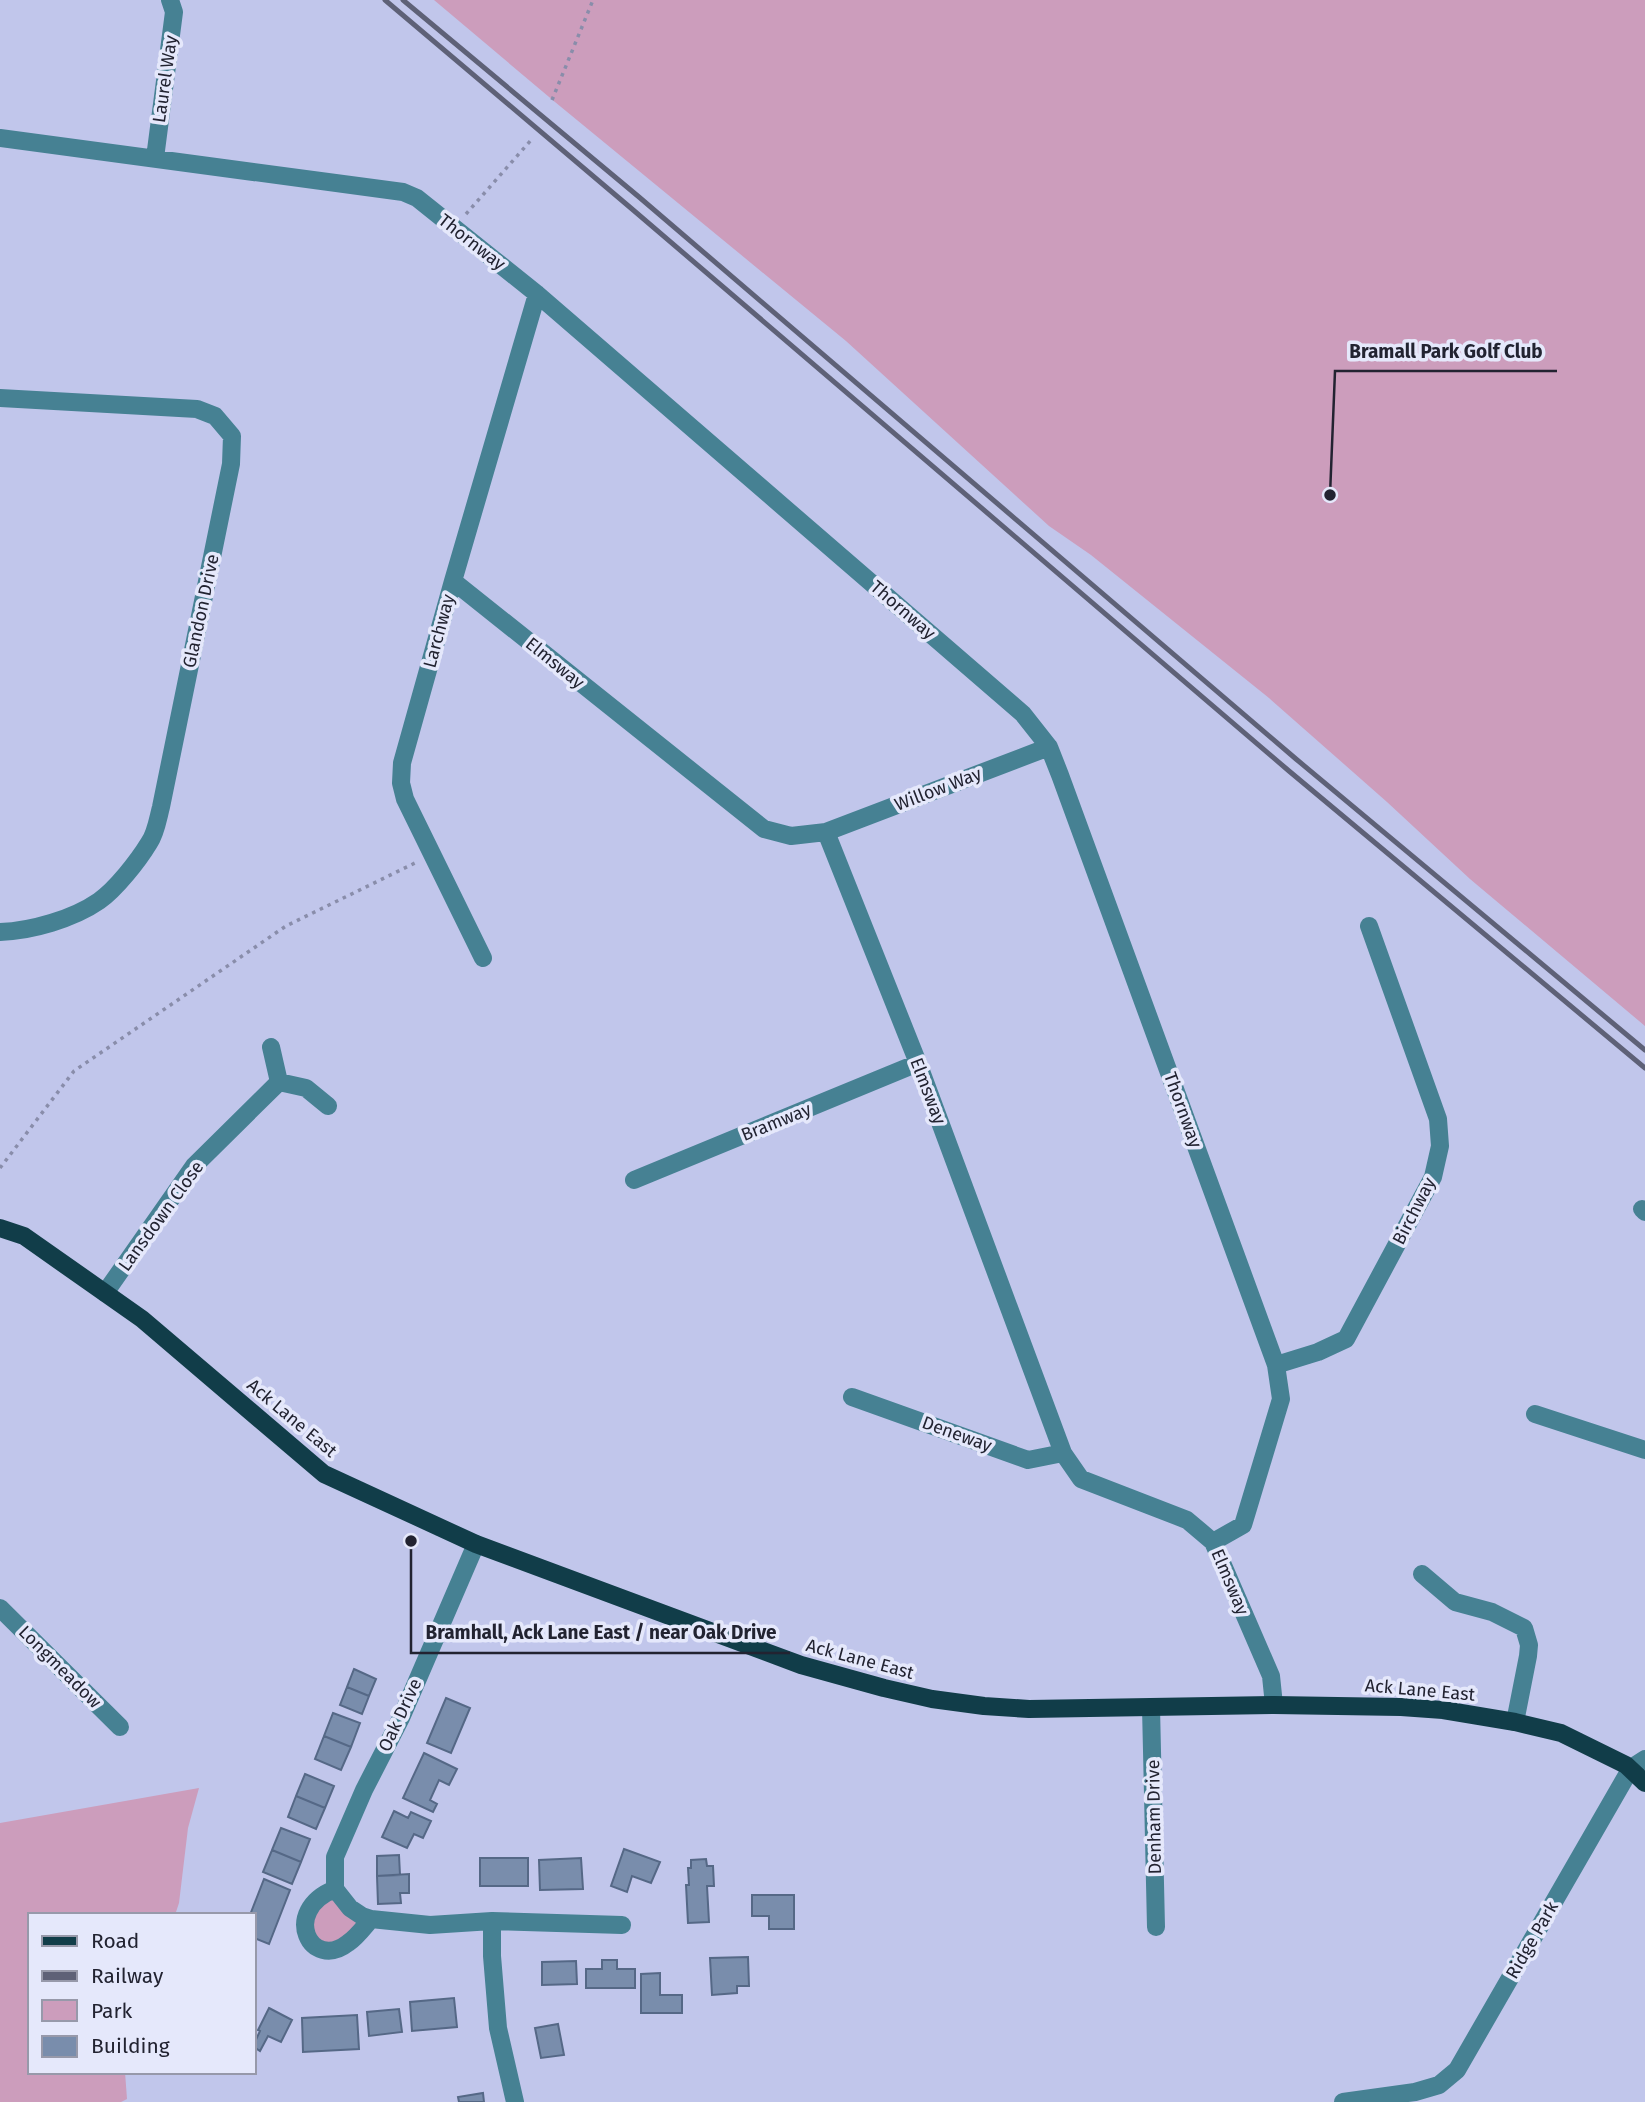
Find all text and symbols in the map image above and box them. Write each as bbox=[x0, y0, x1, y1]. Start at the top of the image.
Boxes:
street label: Laurel Way bbox=[148, 34, 182, 124]
street label: Thornway bbox=[434, 209, 510, 275]
callout: Bramall Park Golf Club bbox=[1335, 331, 1557, 371]
text: Bramall Park Golf Club bbox=[1349, 340, 1543, 363]
street label: Glandon Drive bbox=[178, 552, 224, 670]
street label: Thornway bbox=[866, 576, 940, 644]
street label: Larchway bbox=[419, 592, 459, 670]
street label: Elmsway bbox=[521, 633, 589, 694]
street label: Willow Way bbox=[891, 762, 985, 816]
street label: Elmsway bbox=[905, 1055, 951, 1128]
street label: Thornway bbox=[1159, 1069, 1207, 1151]
street label: Bramway bbox=[738, 1098, 814, 1146]
street label: Lansdown Close bbox=[114, 1157, 208, 1275]
street label: Birchway bbox=[1388, 1174, 1440, 1248]
street label: Ack Lane East bbox=[243, 1374, 342, 1462]
street label: Deneway bbox=[919, 1411, 995, 1457]
street label: Elmsway bbox=[1206, 1546, 1254, 1618]
callout: Bramhall, Ack Lane East / near Oak Drive bbox=[411, 1613, 790, 1653]
street label: Longmeadow bbox=[14, 1621, 106, 1713]
text: Bramhall, Ack Lane East / near Oak Drive bbox=[425, 1621, 777, 1644]
street label: Ack Lane East bbox=[804, 1634, 917, 1684]
street label: Ack Lane East bbox=[1364, 1674, 1477, 1706]
street label: Oak Drive bbox=[373, 1675, 427, 1755]
street label: Denham Drive bbox=[1142, 1759, 1166, 1875]
street label: Ridge Park bbox=[1501, 1897, 1563, 1983]
legend bbox=[28, 1913, 256, 2074]
text: Road bbox=[91, 1928, 139, 1954]
text: Railway bbox=[91, 1963, 164, 1989]
text: Park bbox=[91, 1998, 133, 2024]
text: Building bbox=[91, 2033, 170, 2059]

